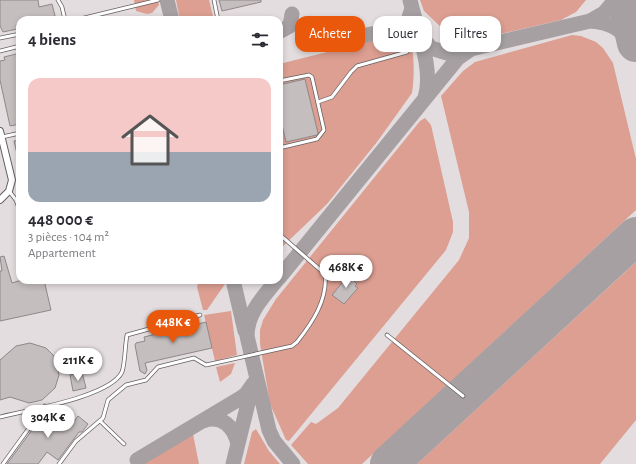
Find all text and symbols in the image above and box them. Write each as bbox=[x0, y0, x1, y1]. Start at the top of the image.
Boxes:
chip: Acheter bbox=[295, 16, 365, 52]
chip: Louer bbox=[373, 16, 432, 52]
chip: Filtres bbox=[440, 16, 501, 52]
icon: filters bbox=[249, 29, 271, 51]
text: 4 biens bbox=[28, 31, 76, 48]
icon: home bbox=[114, 104, 186, 176]
text: 448 000 € bbox=[28, 211, 93, 228]
text: 3 pièces · 104 m² bbox=[28, 231, 109, 244]
text: Appartement bbox=[28, 247, 96, 260]
pin: 468K € bbox=[313, 255, 379, 289]
text: 468K € bbox=[329, 261, 363, 274]
pin: 448K € bbox=[140, 310, 206, 344]
text: 448K € bbox=[155, 316, 191, 329]
pin: 211K € bbox=[45, 348, 111, 382]
text: 211K € bbox=[62, 354, 94, 367]
pin: 304K € bbox=[15, 405, 81, 439]
text: 304K € bbox=[31, 411, 65, 424]

